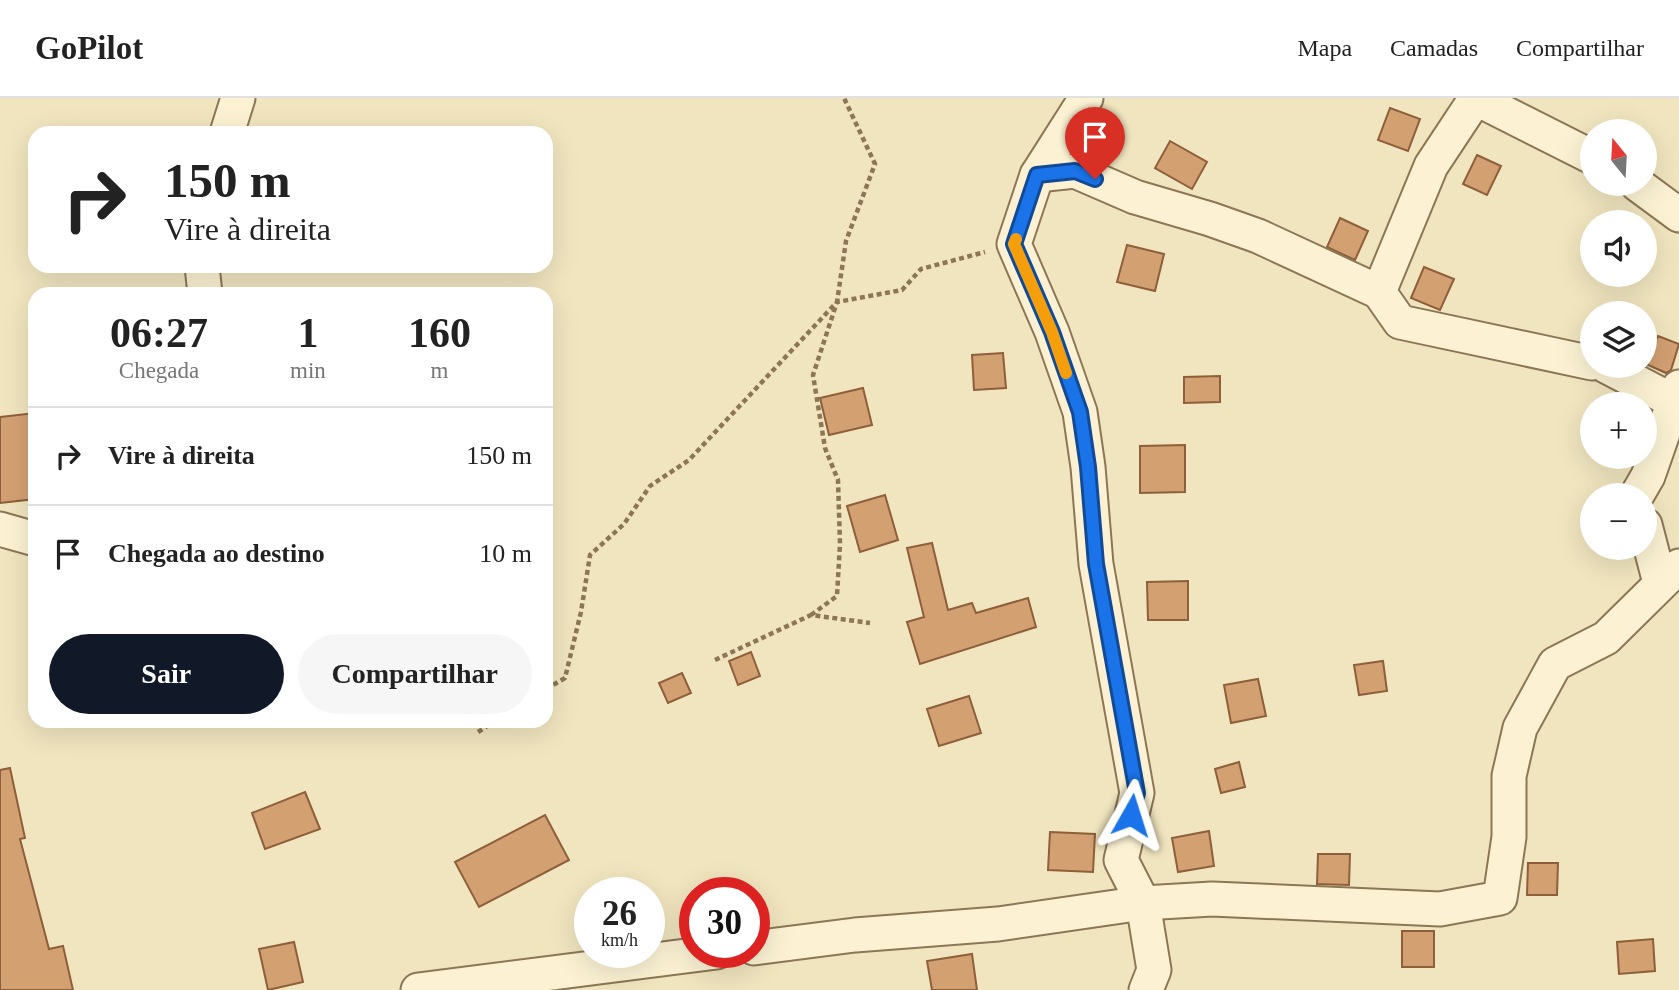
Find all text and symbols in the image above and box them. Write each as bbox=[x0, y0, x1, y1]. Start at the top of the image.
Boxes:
text: GoPilot bbox=[35, 30, 143, 66]
text: Mapa bbox=[1297, 35, 1352, 61]
text: Camadas bbox=[1390, 35, 1478, 61]
text: Compartilhar bbox=[1516, 35, 1644, 61]
pin bbox=[1065, 107, 1125, 179]
icon: arrive bbox=[1076, 118, 1114, 156]
north arrow bbox=[1580, 119, 1657, 196]
map controls bbox=[1580, 119, 1657, 560]
text: 150 m bbox=[164, 153, 291, 208]
icon: right bbox=[49, 154, 140, 245]
button: sound bbox=[1580, 210, 1657, 287]
text: Vire à direita bbox=[164, 211, 331, 247]
button: layers bbox=[1580, 301, 1657, 378]
text: 06:27 bbox=[110, 310, 208, 356]
text: 1 bbox=[297, 310, 318, 356]
text: 160 bbox=[408, 310, 471, 356]
text: Chegada bbox=[119, 358, 199, 383]
text: min bbox=[290, 358, 326, 383]
text: m bbox=[430, 358, 448, 383]
button: + bbox=[1580, 392, 1657, 469]
icon: right bbox=[49, 437, 87, 475]
text: Vire à direita bbox=[108, 441, 255, 470]
text: 150 m bbox=[466, 441, 532, 470]
button: − bbox=[1580, 483, 1657, 560]
icon: arrive bbox=[49, 535, 87, 573]
text: Chegada ao destino bbox=[108, 539, 325, 568]
text: 10 m bbox=[479, 539, 532, 568]
button: Sair bbox=[49, 634, 284, 714]
button: Compartilhar bbox=[298, 634, 532, 714]
position arrow bbox=[1094, 778, 1168, 852]
speed limit sign: 30 bbox=[679, 877, 770, 968]
text: 26 bbox=[602, 894, 637, 933]
text: km/h bbox=[601, 930, 638, 950]

